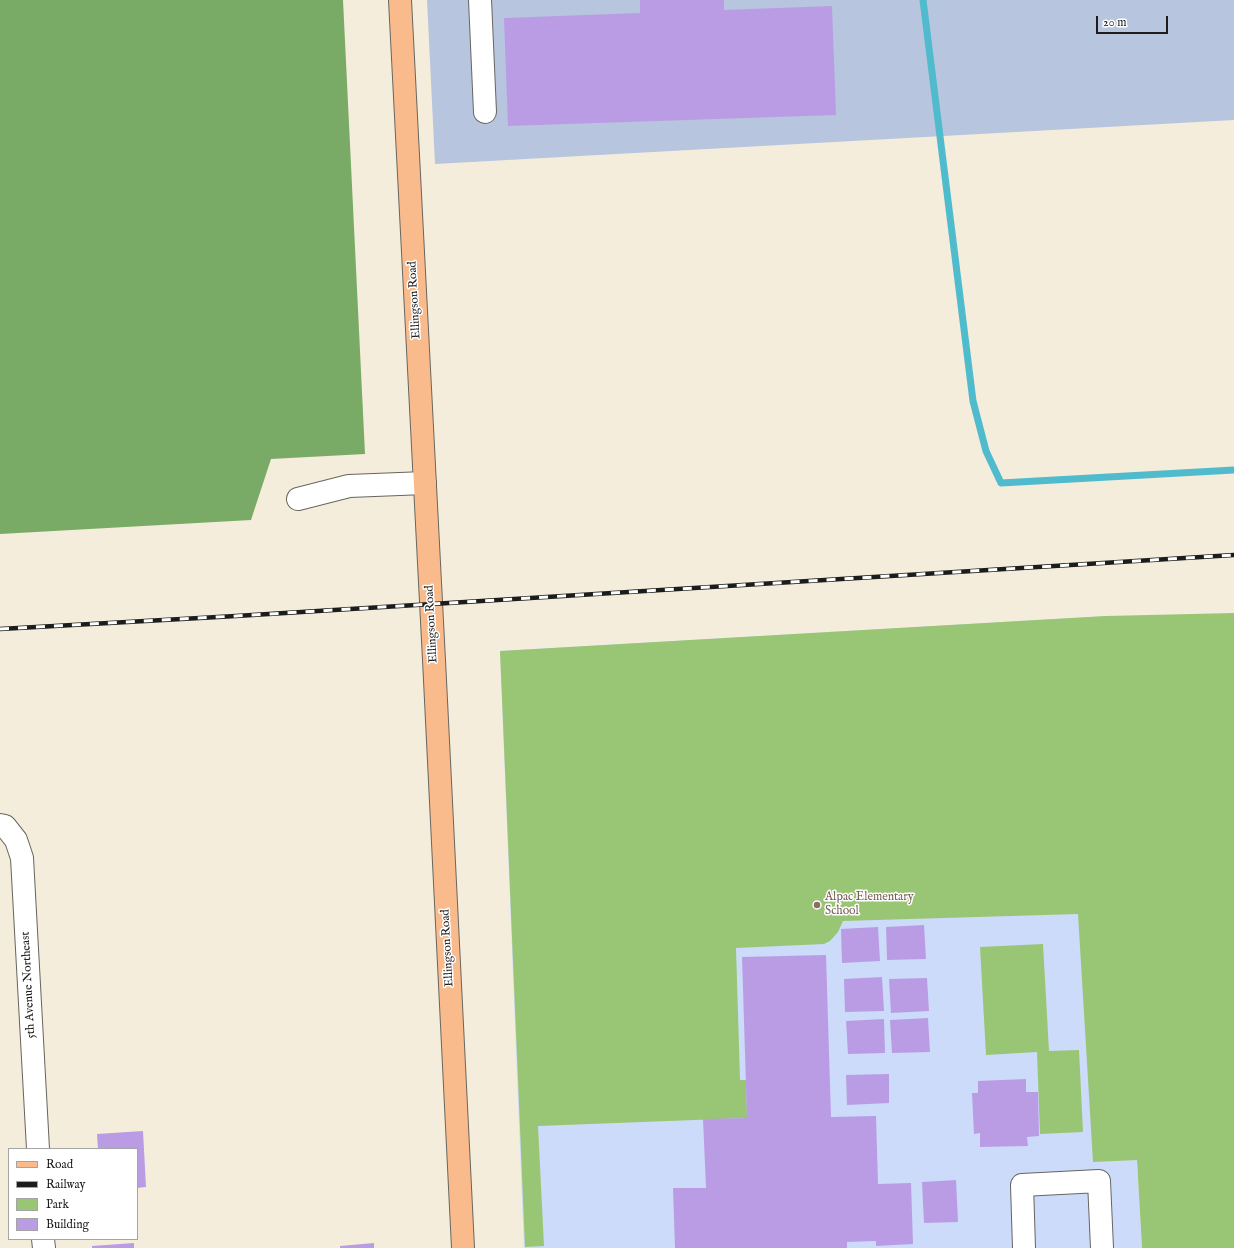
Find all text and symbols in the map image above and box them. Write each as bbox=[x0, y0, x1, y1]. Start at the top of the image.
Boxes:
scale bar bbox=[1098, 8, 1170, 34]
text: 20 m bbox=[1103, 15, 1126, 30]
street label: Ellingson Road bbox=[406, 261, 424, 339]
street label: Ellingson Road bbox=[423, 585, 441, 663]
place label: Alpac Elementary School bbox=[825, 891, 914, 919]
marker: Alpac Elementary School bbox=[812, 900, 822, 910]
street label: Ellingson Road bbox=[439, 909, 457, 987]
street label: 5th Avenue Northeast bbox=[19, 931, 39, 1039]
legend bbox=[8, 1148, 138, 1240]
text: Road bbox=[46, 1157, 73, 1172]
text: Railway bbox=[46, 1177, 85, 1192]
text: Park bbox=[46, 1197, 69, 1212]
text: Building bbox=[46, 1217, 89, 1232]

